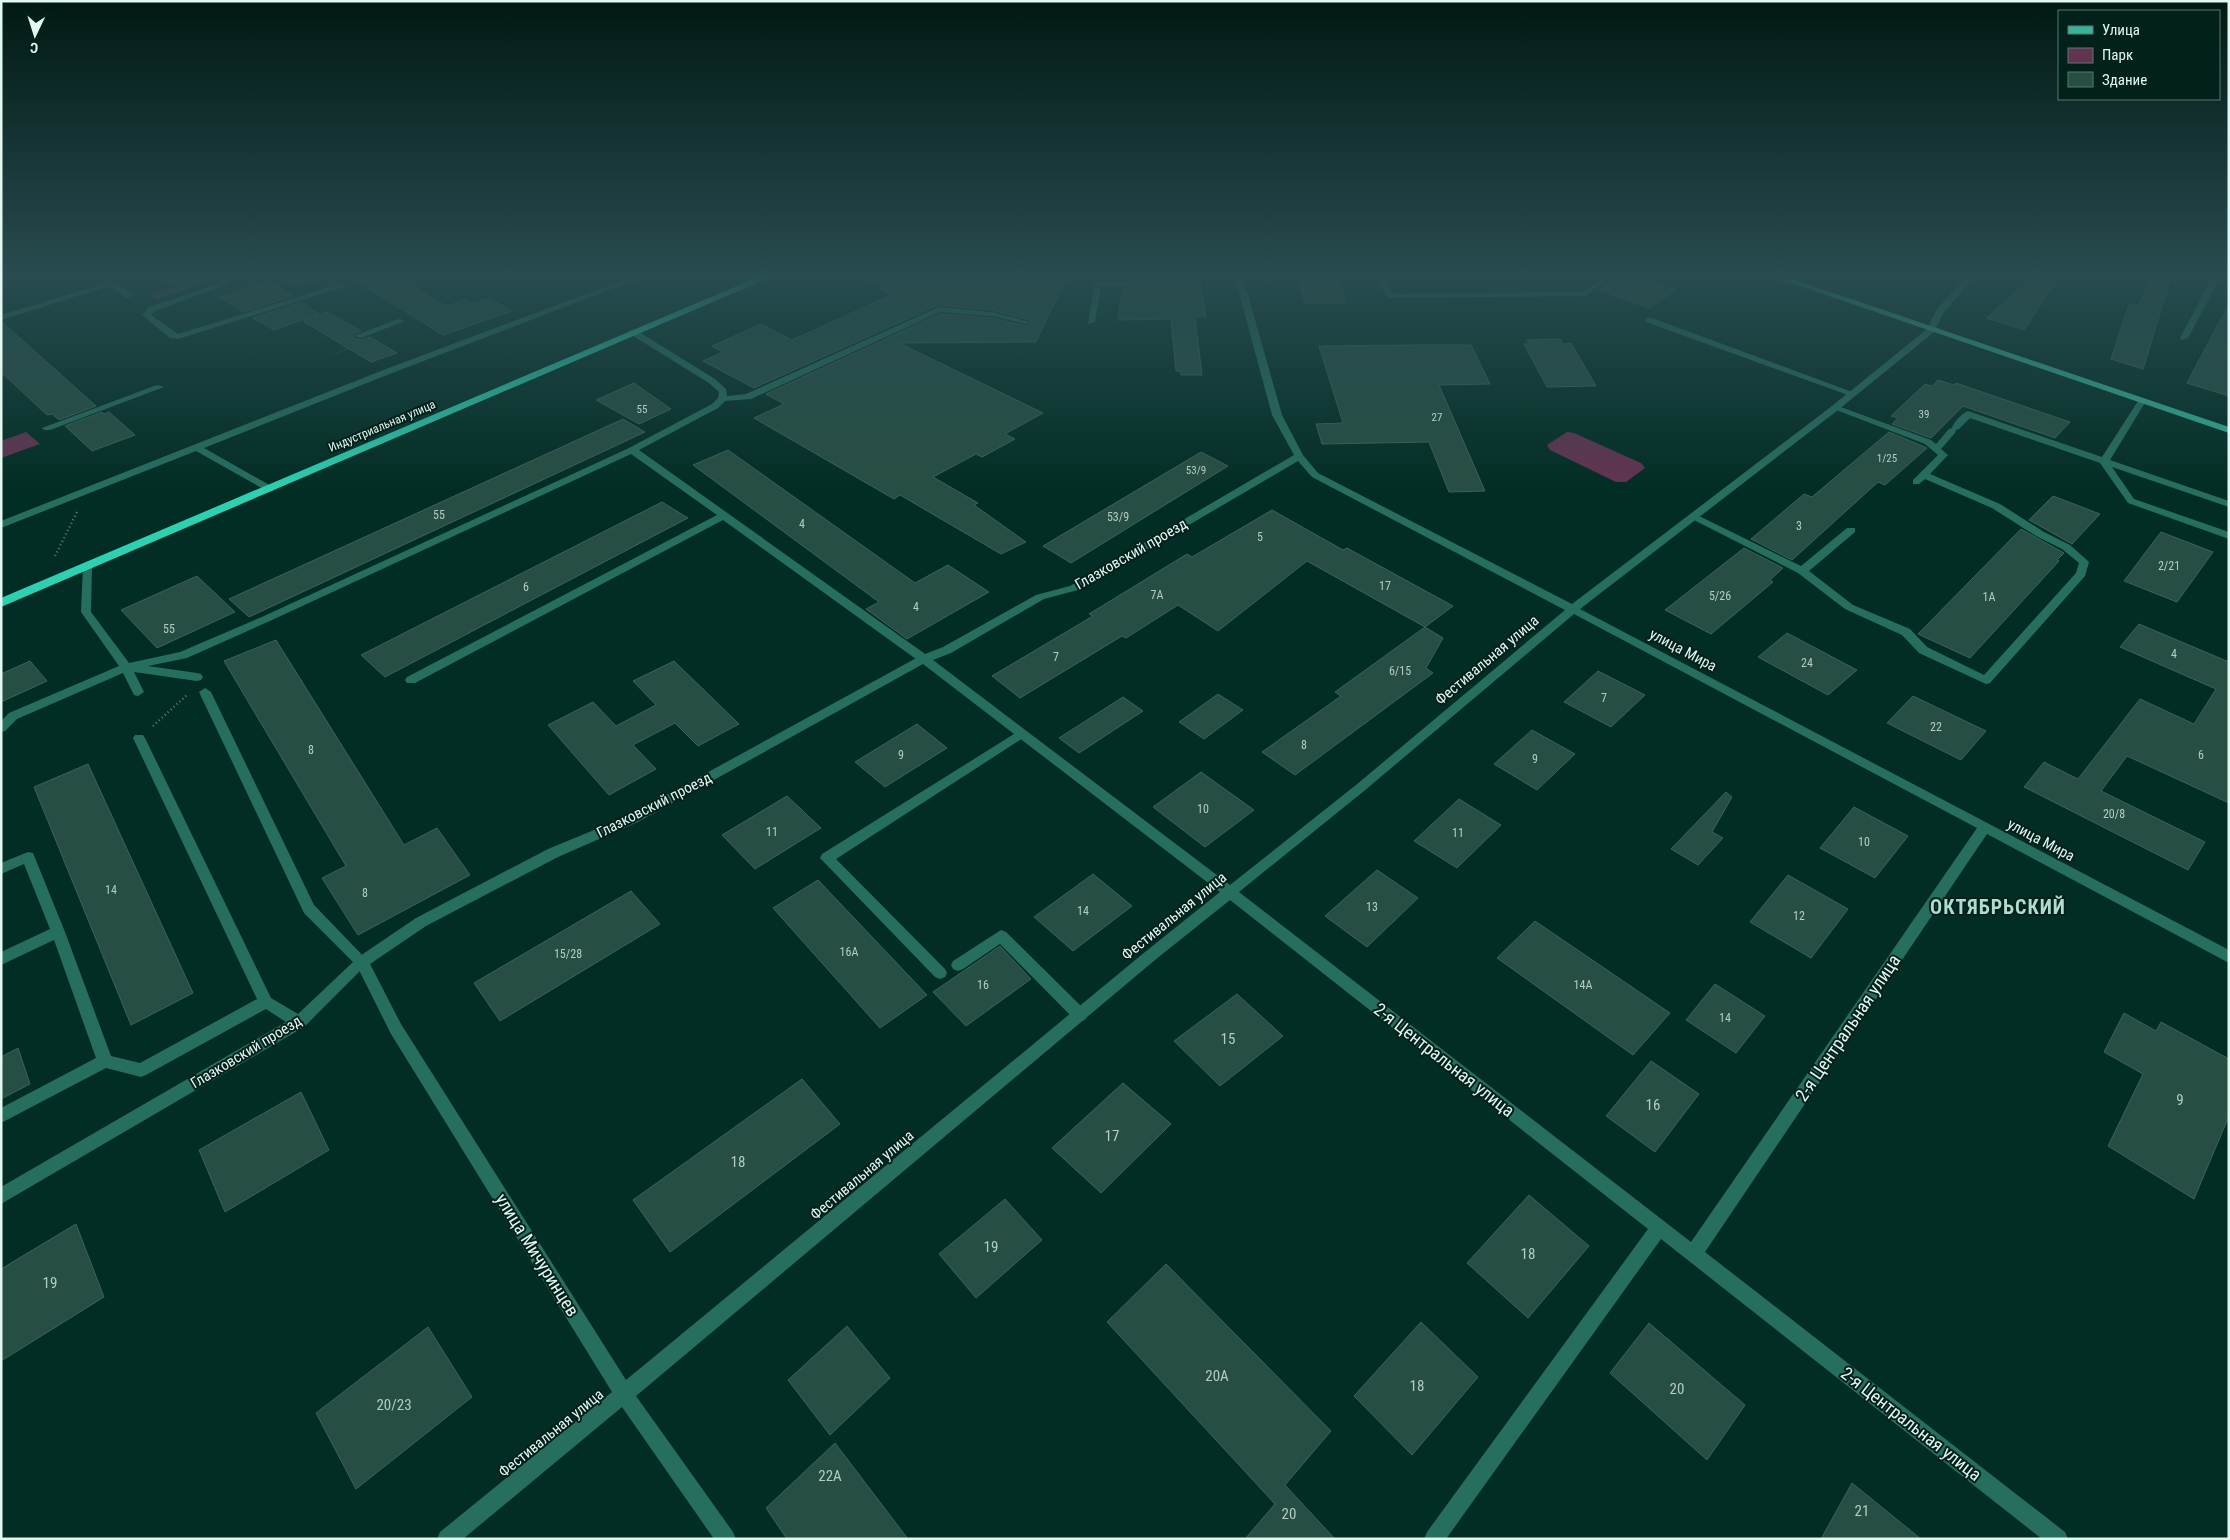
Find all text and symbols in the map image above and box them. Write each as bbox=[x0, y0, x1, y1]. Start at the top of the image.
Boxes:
north arrow bbox=[10, 10, 60, 60]
legend bbox=[2058, 10, 2220, 100]
text: Улица bbox=[2102, 21, 2140, 39]
text: С bbox=[30, 40, 39, 56]
text: Парк bbox=[2102, 46, 2133, 64]
text: Здание bbox=[2102, 71, 2147, 89]
street label: Индустриальная улица bbox=[327, 397, 438, 455]
house number: 55 bbox=[637, 403, 647, 416]
house number: 39 bbox=[1919, 408, 1929, 421]
house number: 27 bbox=[1432, 411, 1442, 424]
house number: 1/25 bbox=[1877, 452, 1897, 465]
house number: 53/9 bbox=[1186, 464, 1206, 477]
house number: 55 bbox=[433, 508, 445, 522]
house number: 53/9 bbox=[1107, 510, 1129, 524]
street label: Глазковский проезд bbox=[1072, 515, 1190, 593]
house number: 4 bbox=[799, 517, 805, 531]
house number: 3 bbox=[1796, 519, 1802, 533]
house number: 5 bbox=[1257, 530, 1263, 544]
house number: 2/21 bbox=[2158, 559, 2180, 573]
house number: 17 bbox=[1379, 579, 1391, 593]
house number: 6 bbox=[523, 580, 529, 594]
house number: 7А bbox=[1151, 588, 1164, 602]
house number: 5/26 bbox=[1709, 589, 1731, 603]
house number: 1А bbox=[1983, 590, 1996, 604]
house number: 4 bbox=[913, 600, 919, 614]
street label: Фестивальная улица bbox=[1432, 611, 1542, 709]
house number: 55 bbox=[163, 622, 175, 636]
street label: улица Мира bbox=[1646, 625, 1720, 675]
house number: 4 bbox=[2171, 647, 2177, 661]
house number: 7 bbox=[1053, 650, 1059, 664]
house number: 24 bbox=[1801, 656, 1813, 670]
house number: 6/15 bbox=[1389, 664, 1411, 678]
house number: 7 bbox=[1601, 691, 1607, 705]
house number: 22 bbox=[1930, 720, 1942, 734]
house number: 8 bbox=[1301, 738, 1307, 752]
house number: 8 bbox=[308, 743, 314, 757]
house number: 9 bbox=[898, 748, 904, 762]
house number: 6 bbox=[2198, 748, 2204, 762]
house number: 9 bbox=[1532, 752, 1538, 766]
street label: Глазковский проезд bbox=[594, 768, 714, 842]
house number: 10 bbox=[1197, 802, 1209, 816]
house number: 20/8 bbox=[2103, 807, 2125, 821]
street label: улица Мира bbox=[2004, 815, 2078, 865]
house number: 11 bbox=[766, 825, 778, 839]
house number: 11 bbox=[1452, 826, 1464, 840]
house number: 10 bbox=[1858, 835, 1870, 849]
street label: Фестивальная улица bbox=[1118, 868, 1230, 964]
house number: 14 bbox=[105, 883, 117, 897]
house number: 8 bbox=[362, 886, 368, 900]
district label: ОКТЯБРЬСКИЙ bbox=[1930, 895, 2066, 919]
house number: 13 bbox=[1366, 900, 1378, 914]
house number: 14 bbox=[1077, 904, 1089, 918]
house number: 12 bbox=[1793, 909, 1805, 923]
house number: 16А bbox=[840, 945, 858, 959]
house number: 15/28 bbox=[554, 947, 582, 961]
street label: 2-я Центральная улица bbox=[1791, 950, 1904, 1105]
house number: 16 bbox=[977, 978, 989, 992]
house number: 14А bbox=[1574, 978, 1592, 992]
street label: 2-я Центральная улица bbox=[1370, 998, 1519, 1121]
house number: 14 bbox=[1719, 1011, 1731, 1025]
street label: Глазковский проезд bbox=[187, 1012, 305, 1092]
house number: 15 bbox=[1221, 1030, 1235, 1048]
house number: 9 bbox=[2176, 1091, 2184, 1109]
house number: 16 bbox=[1646, 1096, 1660, 1114]
street label: Фестивальная улица bbox=[807, 1126, 917, 1224]
house number: 17 bbox=[1105, 1127, 1119, 1145]
house number: 18 bbox=[731, 1153, 745, 1171]
street label: улица Мичуринцев bbox=[491, 1189, 584, 1320]
house number: 19 bbox=[984, 1238, 998, 1256]
house number: 18 bbox=[1521, 1245, 1535, 1263]
house number: 19 bbox=[43, 1274, 57, 1292]
street label: 2-я Центральная улица bbox=[1837, 1362, 1986, 1485]
house number: 20А bbox=[1205, 1367, 1229, 1385]
house number: 18 bbox=[1410, 1377, 1424, 1395]
house number: 20 bbox=[1670, 1380, 1684, 1398]
street label: Фестивальная улица bbox=[495, 1385, 607, 1481]
house number: 20/23 bbox=[376, 1396, 412, 1414]
house number: 22А bbox=[818, 1467, 842, 1485]
house number: 21 bbox=[1855, 1502, 1869, 1520]
house number: 20 bbox=[1282, 1505, 1296, 1523]

